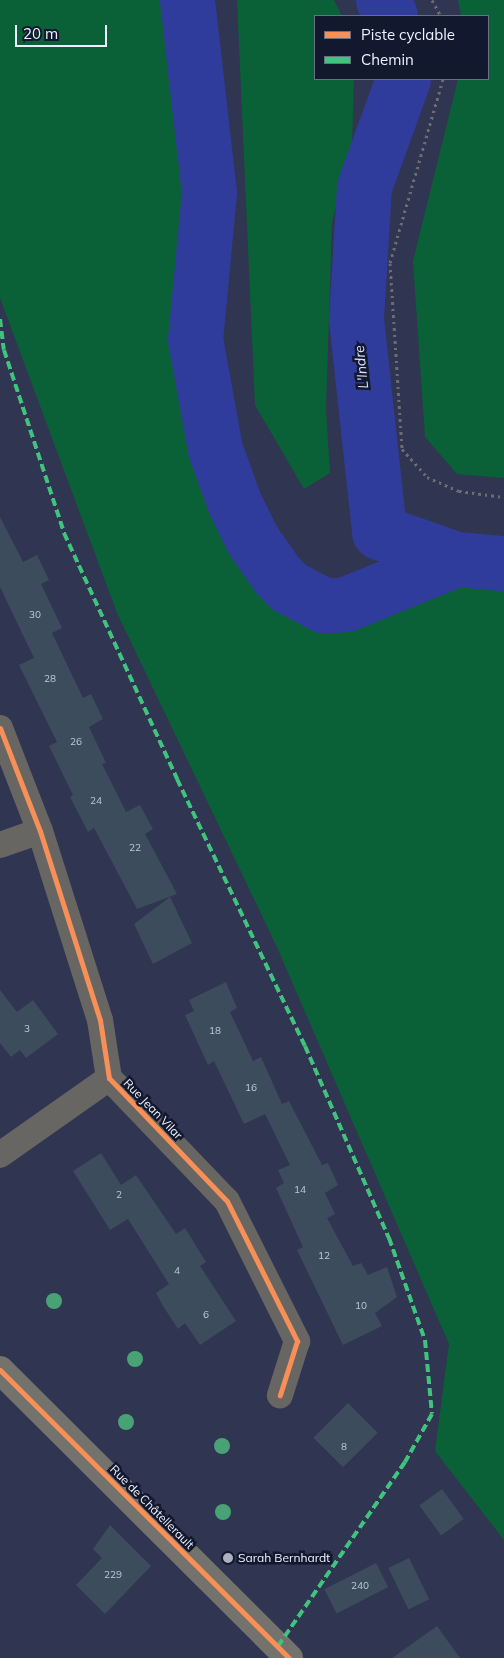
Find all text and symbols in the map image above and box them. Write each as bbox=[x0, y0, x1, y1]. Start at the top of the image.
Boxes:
scale bar bbox=[18, 15, 110, 47]
legend bbox=[314, 15, 489, 80]
text: 20 m bbox=[23, 24, 58, 43]
text: Piste cyclable bbox=[361, 25, 455, 44]
text: Chemin bbox=[361, 50, 414, 69]
water label: L'Indre bbox=[350, 344, 372, 390]
house number: 30 bbox=[29, 609, 41, 621]
house number: 28 bbox=[44, 673, 56, 685]
house number: 26 bbox=[70, 736, 82, 748]
house number: 24 bbox=[90, 795, 102, 807]
house number: 22 bbox=[129, 842, 141, 854]
house number: 3 bbox=[24, 1023, 30, 1035]
house number: 18 bbox=[209, 1025, 221, 1037]
street label: Rue Jean Vilar bbox=[121, 1076, 185, 1142]
house number: 16 bbox=[245, 1082, 257, 1094]
house number: 14 bbox=[294, 1184, 306, 1196]
house number: 2 bbox=[116, 1189, 122, 1201]
house number: 12 bbox=[318, 1250, 330, 1262]
house number: 4 bbox=[174, 1265, 180, 1277]
house number: 10 bbox=[355, 1300, 367, 1312]
house number: 6 bbox=[203, 1309, 209, 1321]
house number: 8 bbox=[341, 1441, 347, 1453]
street label: Rue de Châtellerault bbox=[107, 1462, 197, 1552]
place label: Sarah Bernhardt bbox=[238, 1551, 330, 1565]
marker: Sarah Bernhardt bbox=[222, 1552, 234, 1564]
house number: 229 bbox=[104, 1569, 122, 1581]
house number: 240 bbox=[351, 1580, 369, 1592]

